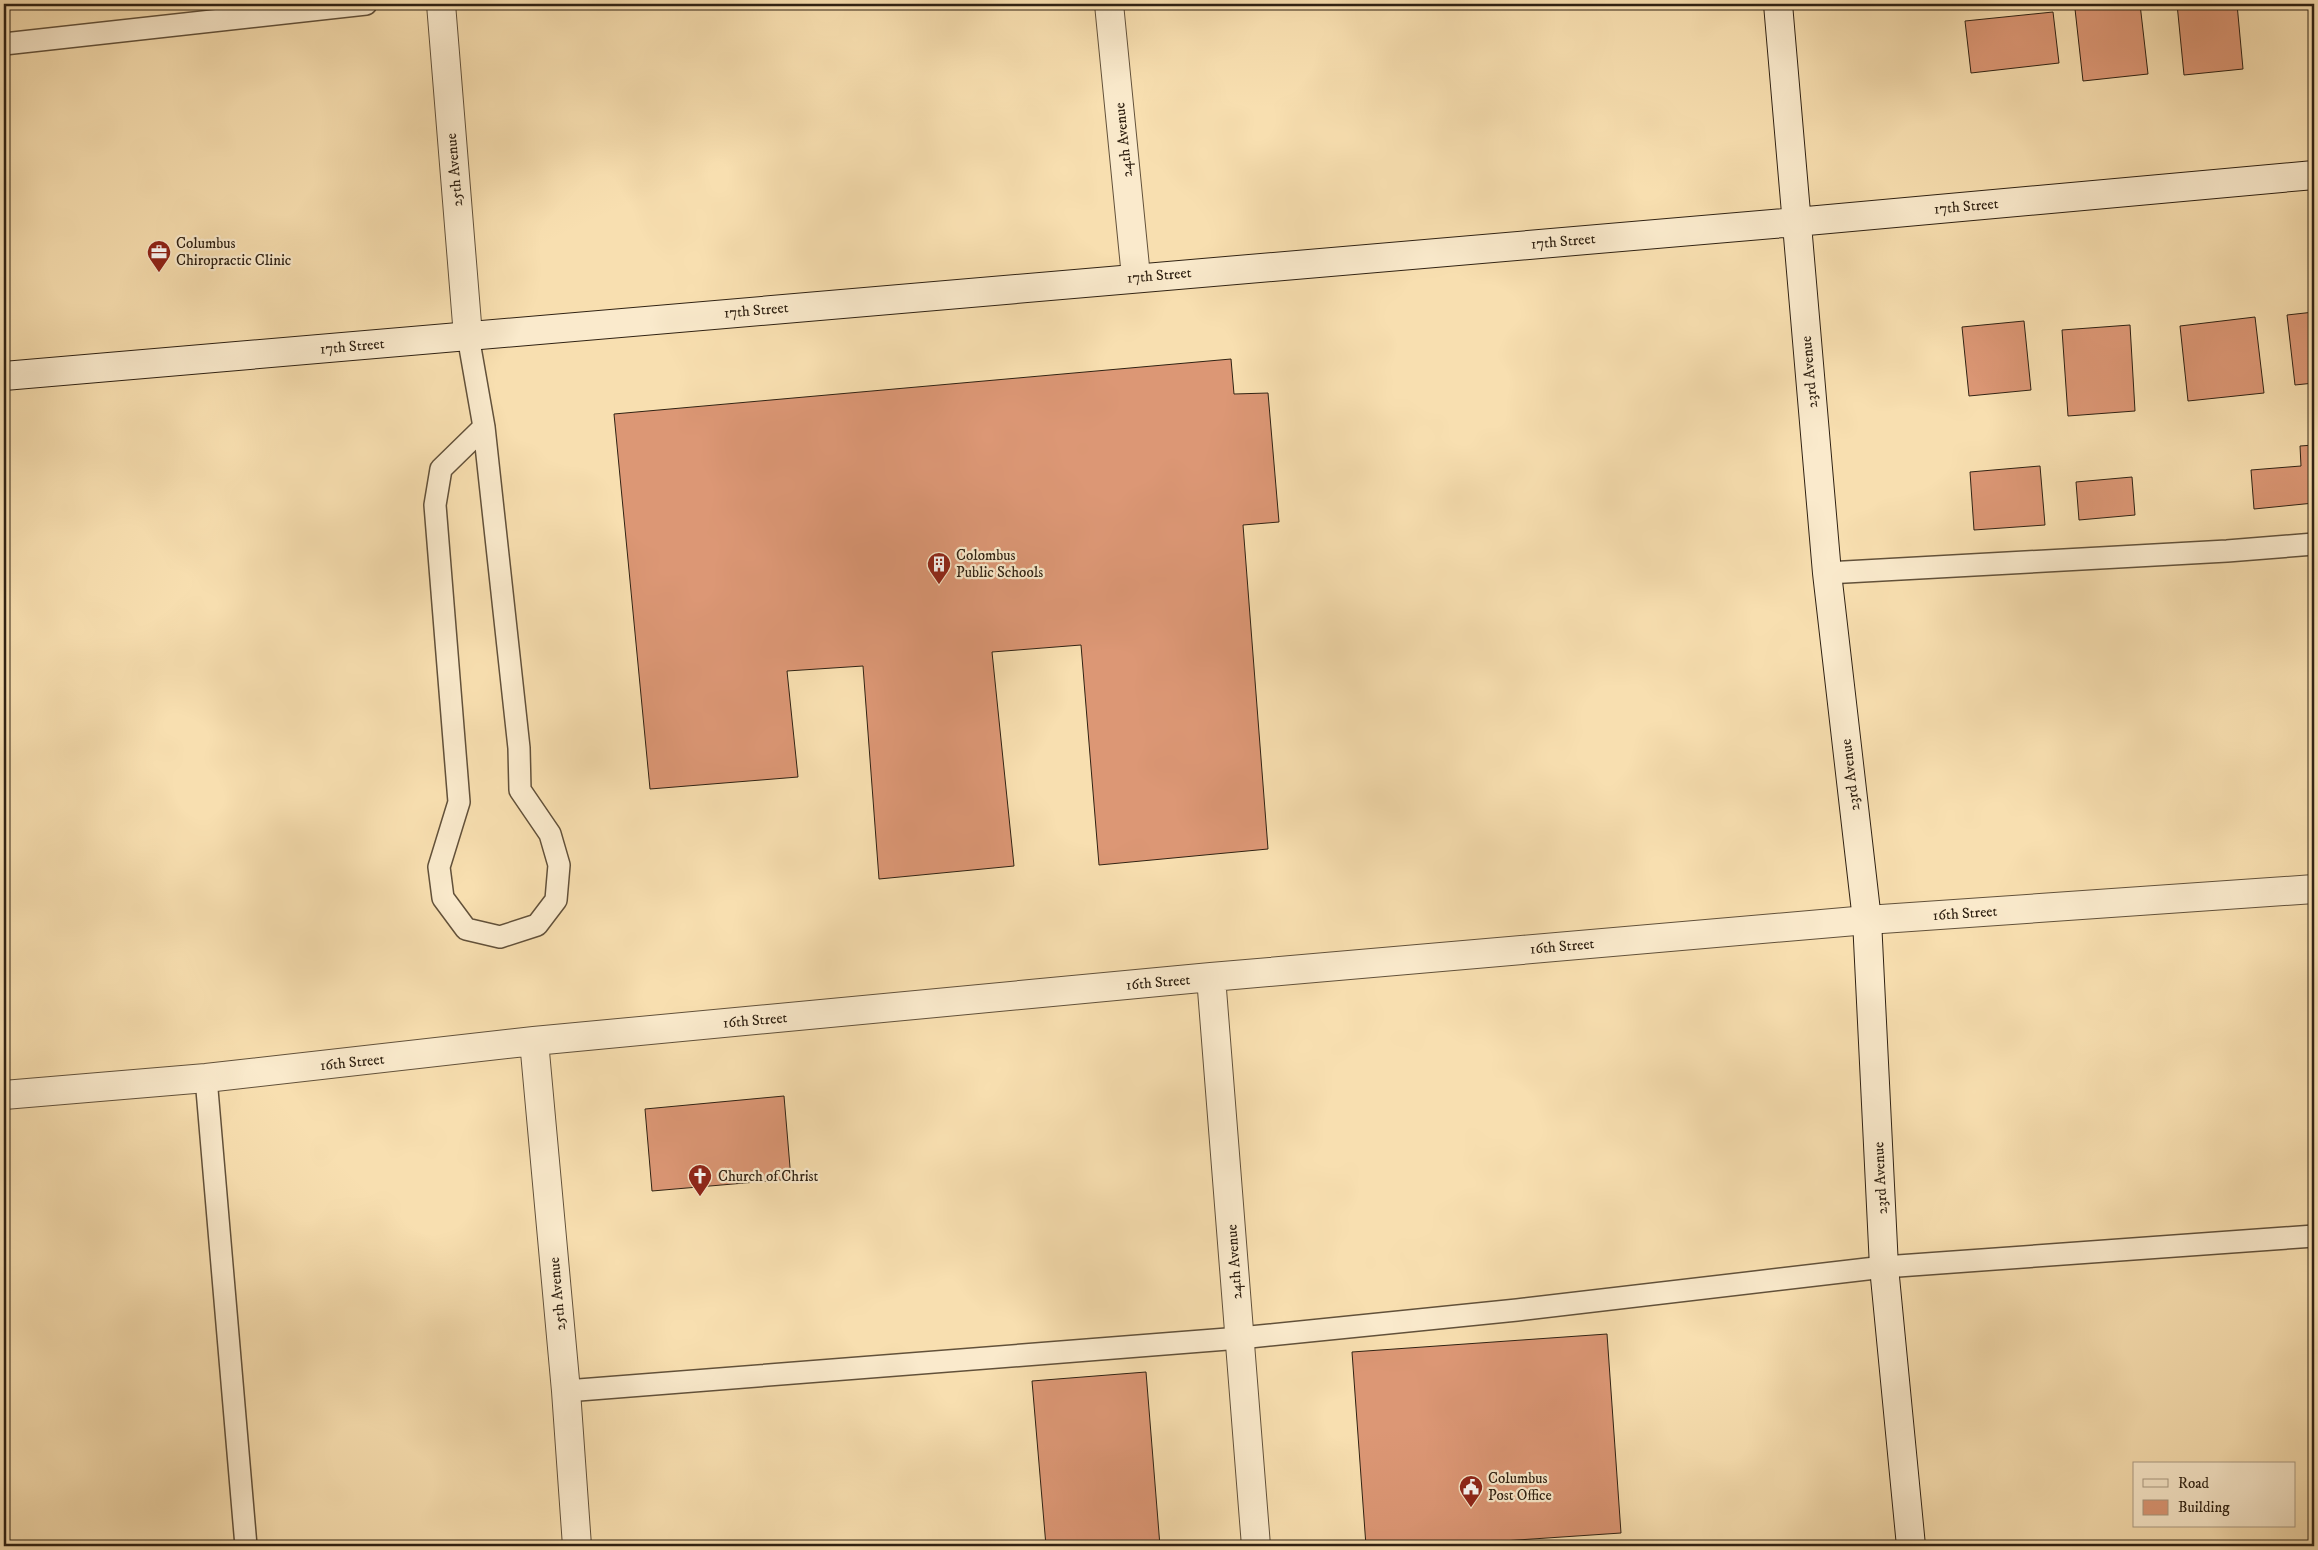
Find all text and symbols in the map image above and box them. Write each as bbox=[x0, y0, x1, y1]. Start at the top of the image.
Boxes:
street label: 24th Avenue bbox=[1110, 102, 1137, 178]
street label: 25th Avenue bbox=[442, 132, 467, 208]
street label: 17th Street bbox=[1933, 194, 1999, 219]
street label: 17th Street bbox=[1530, 229, 1596, 254]
place label: Columbus Chiropractic Clinic bbox=[176, 234, 292, 270]
office icon: Columbus Chiropractic Clinic bbox=[146, 239, 172, 273]
street label: 17th Street bbox=[1126, 263, 1192, 288]
street label: 17th Street bbox=[723, 298, 789, 323]
street label: 17th Street bbox=[319, 334, 385, 359]
street label: 23rd Avenue bbox=[1797, 335, 1822, 409]
place label: Colombus Public Schools bbox=[956, 546, 1043, 582]
building icon: Colombus Public Schools bbox=[926, 551, 952, 585]
street label: 23rd Avenue bbox=[1837, 738, 1864, 812]
street label: 16th Street bbox=[1932, 902, 1998, 925]
street label: 16th Street bbox=[1529, 934, 1595, 959]
street label: 16th Street bbox=[1125, 970, 1191, 995]
street label: 16th Street bbox=[722, 1008, 788, 1033]
street label: 16th Street bbox=[319, 1050, 385, 1075]
street label: 23rd Avenue bbox=[1869, 1141, 1892, 1215]
church icon: Church of Christ bbox=[687, 1163, 713, 1197]
place label: Church of Christ bbox=[718, 1167, 819, 1186]
street label: 24th Avenue bbox=[1222, 1224, 1247, 1300]
street label: 25th Avenue bbox=[545, 1256, 570, 1332]
legend bbox=[2133, 1462, 2296, 1528]
place label: Columbus Post Office bbox=[1488, 1469, 1552, 1505]
public building icon: Columbus Post Office bbox=[1458, 1474, 1484, 1508]
text: Road bbox=[2178, 1474, 2210, 1493]
text: Building bbox=[2178, 1498, 2230, 1517]

